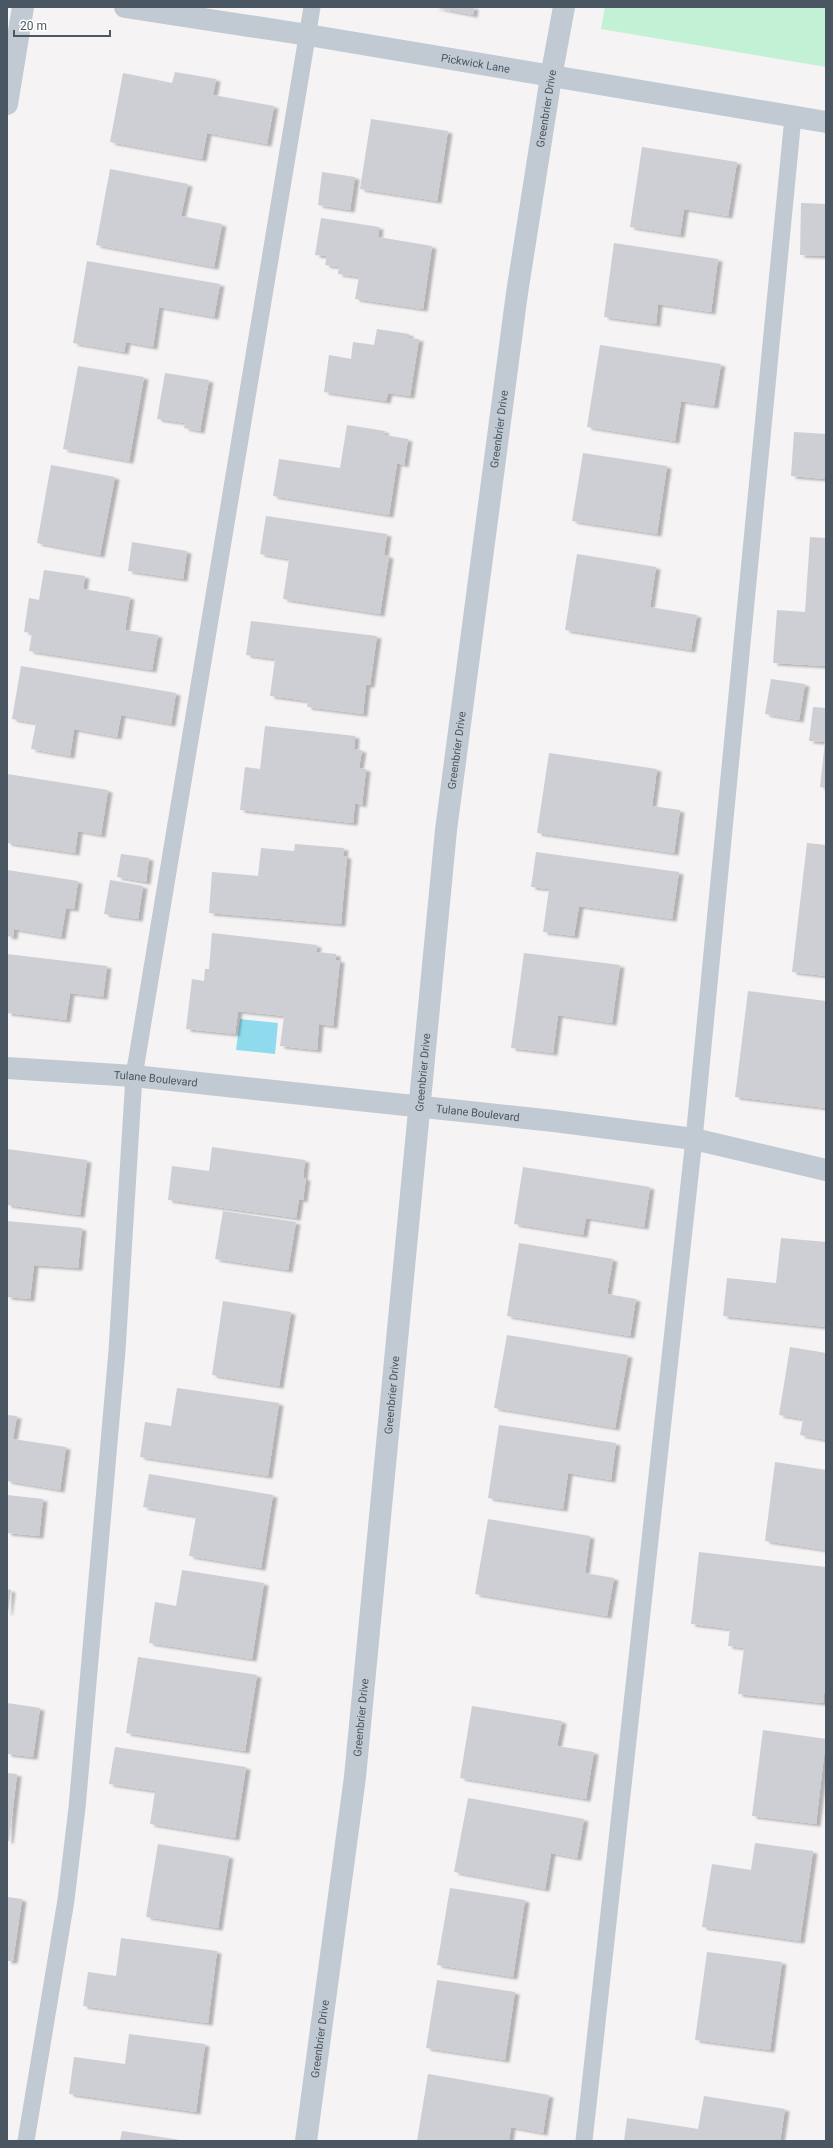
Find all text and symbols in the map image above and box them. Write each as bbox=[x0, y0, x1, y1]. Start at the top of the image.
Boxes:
scale bar bbox=[14, 12, 110, 38]
text: 20 m bbox=[20, 19, 47, 33]
street label: Pickwick Lane bbox=[440, 51, 511, 76]
street label: Greenbrier Drive bbox=[534, 69, 559, 148]
street label: Greenbrier Drive bbox=[488, 389, 511, 469]
street label: Greenbrier Drive bbox=[445, 710, 469, 790]
street label: Greenbrier Drive bbox=[413, 1033, 433, 1112]
street label: Tulane Boulevard bbox=[113, 1069, 198, 1090]
street label: Tulane Boulevard bbox=[435, 1102, 520, 1124]
street label: Greenbrier Drive bbox=[382, 1355, 402, 1435]
street label: Greenbrier Drive bbox=[351, 1678, 371, 1757]
street label: Greenbrier Drive bbox=[309, 1999, 332, 2079]

